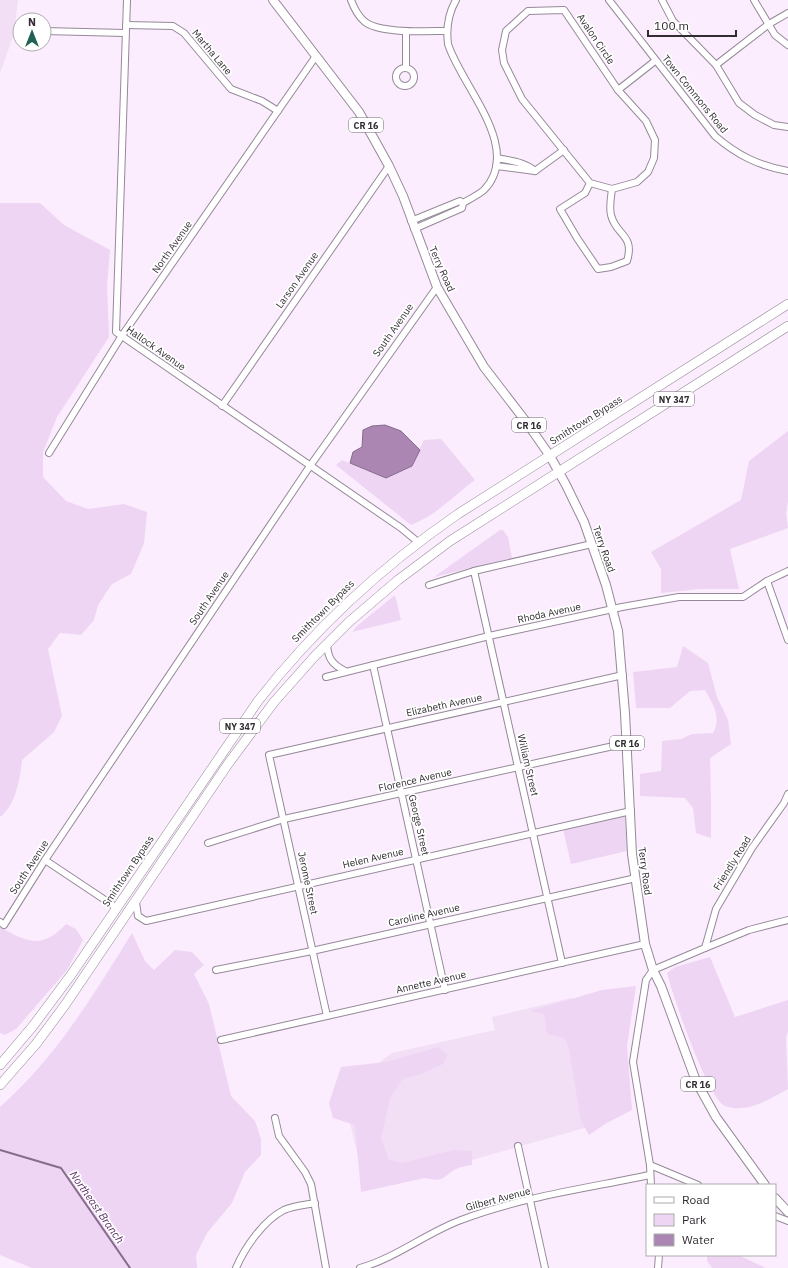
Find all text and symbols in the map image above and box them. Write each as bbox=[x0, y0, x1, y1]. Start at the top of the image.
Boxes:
street label: Avalon Circle bbox=[574, 11, 618, 67]
north arrow bbox=[12, 12, 52, 52]
scale bar bbox=[648, 12, 736, 38]
text: N bbox=[28, 15, 36, 29]
text: 100 m bbox=[654, 18, 689, 33]
street label: Martha Lane bbox=[189, 27, 235, 78]
street label: Town Commons Road bbox=[659, 52, 731, 136]
road number: CR 16 bbox=[349, 118, 383, 132]
street label: North Avenue bbox=[149, 218, 195, 276]
street label: Terry Road bbox=[426, 244, 458, 294]
street label: Larson Avenue bbox=[273, 249, 322, 311]
street label: South Avenue bbox=[370, 300, 416, 359]
street label: Hallock Avenue bbox=[124, 323, 189, 374]
street label: Smithtown Bypass bbox=[547, 392, 625, 448]
road number: NY 347 bbox=[654, 392, 694, 406]
road number: CR 16 bbox=[512, 418, 546, 432]
street label: Terry Road bbox=[590, 524, 618, 574]
street label: South Avenue bbox=[186, 568, 232, 627]
street label: Smithtown Bypass bbox=[289, 577, 357, 645]
street label: Rhoda Avenue bbox=[516, 600, 582, 626]
street label: Elizabeth Avenue bbox=[405, 691, 484, 719]
road number: NY 347 bbox=[220, 719, 260, 733]
street label: William Street bbox=[515, 733, 542, 798]
road number: CR 16 bbox=[610, 736, 644, 750]
street label: Florence Avenue bbox=[377, 765, 453, 795]
street label: George Street bbox=[406, 793, 432, 857]
street label: Smithtown Bypass bbox=[99, 833, 157, 909]
street label: Friendly Road bbox=[710, 833, 754, 893]
street label: South Avenue bbox=[7, 837, 52, 897]
street label: Helen Avenue bbox=[341, 845, 405, 871]
street label: Terry Road bbox=[635, 846, 655, 896]
street label: Jerome Street bbox=[295, 850, 321, 916]
street label: Caroline Avenue bbox=[387, 900, 461, 930]
street label: Annette Avenue bbox=[395, 968, 468, 996]
road number: CR 16 bbox=[681, 1077, 715, 1091]
water label: Northeast Branch bbox=[67, 1168, 127, 1246]
street label: Gilbert Avenue bbox=[464, 1184, 532, 1214]
legend bbox=[646, 1184, 776, 1256]
text: Road bbox=[682, 1192, 710, 1207]
text: Park bbox=[682, 1212, 707, 1227]
text: Water bbox=[682, 1232, 715, 1247]

